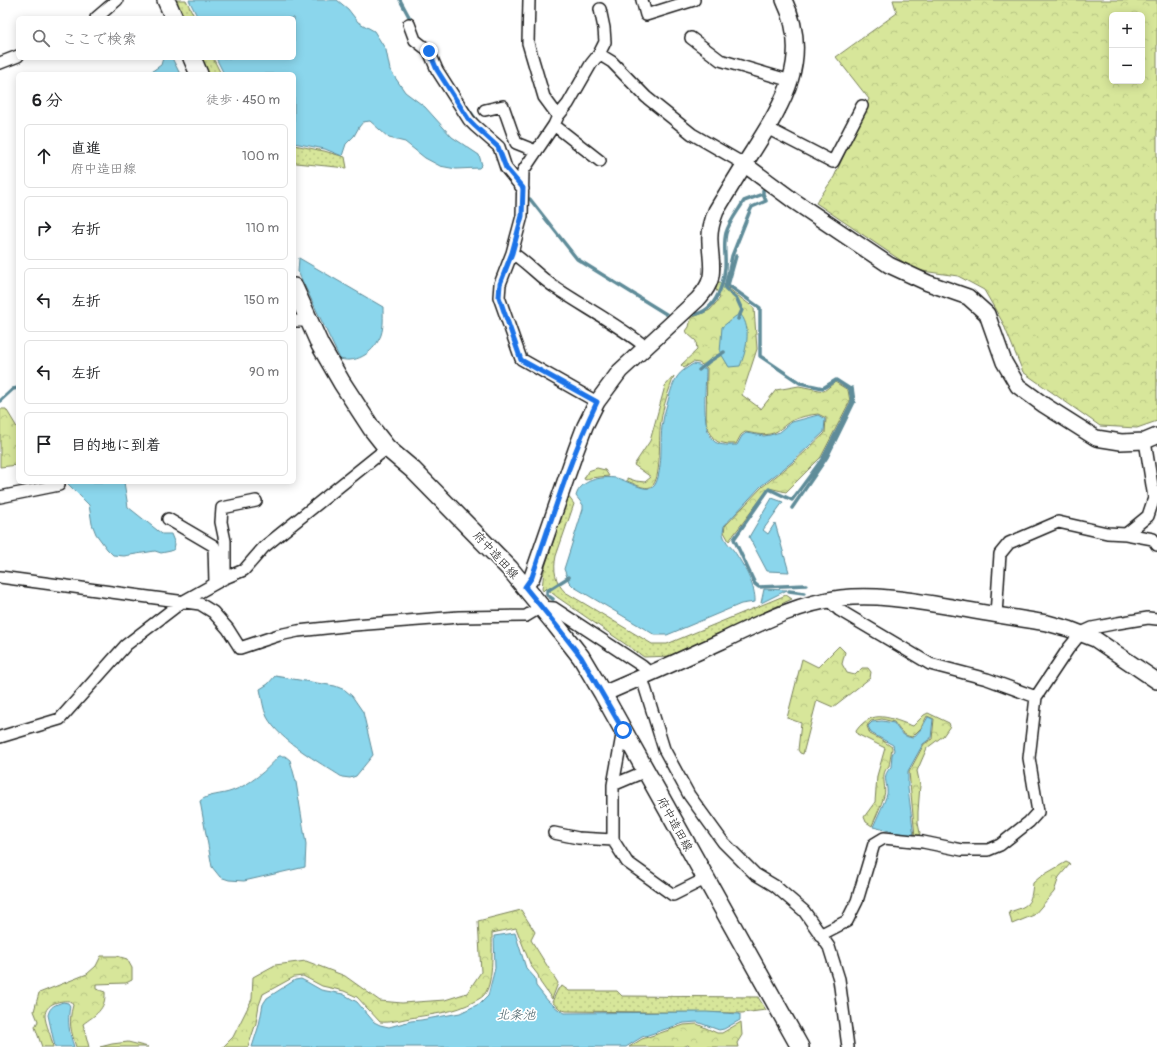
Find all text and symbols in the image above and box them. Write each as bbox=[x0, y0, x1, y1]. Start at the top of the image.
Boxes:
map controls bbox=[1109, 12, 1145, 84]
button: + bbox=[1109, 12, 1145, 48]
search box bbox=[16, 16, 296, 60]
icon: search bbox=[30, 27, 52, 49]
text: ここで検索 bbox=[62, 30, 137, 49]
route end bbox=[420, 42, 438, 60]
button: − bbox=[1109, 48, 1145, 84]
text: 6 分 bbox=[32, 90, 63, 111]
text: 徒歩 · 450 m bbox=[206, 92, 280, 108]
text: 直進 bbox=[71, 139, 101, 158]
icon: ahead bbox=[33, 145, 55, 167]
text: 100 m bbox=[242, 148, 279, 164]
text: 府中造田線 bbox=[71, 161, 136, 177]
icon: right bbox=[33, 217, 55, 239]
text: 右折 bbox=[71, 220, 101, 239]
text: 110 m bbox=[246, 220, 279, 236]
icon: left bbox=[33, 289, 55, 311]
text: 左折 bbox=[71, 292, 101, 311]
text: 150 m bbox=[244, 292, 279, 308]
icon: left bbox=[33, 361, 55, 383]
text: 左折 bbox=[71, 364, 101, 383]
text: 90 m bbox=[249, 364, 279, 380]
icon: arrive bbox=[33, 433, 55, 455]
text: 目的地に到着 bbox=[71, 436, 161, 455]
street label: 府中造田線 bbox=[470, 528, 522, 582]
route start bbox=[614, 721, 632, 739]
street label: 府中造田線 bbox=[653, 794, 696, 854]
water label: 北条池 bbox=[496, 1007, 536, 1023]

